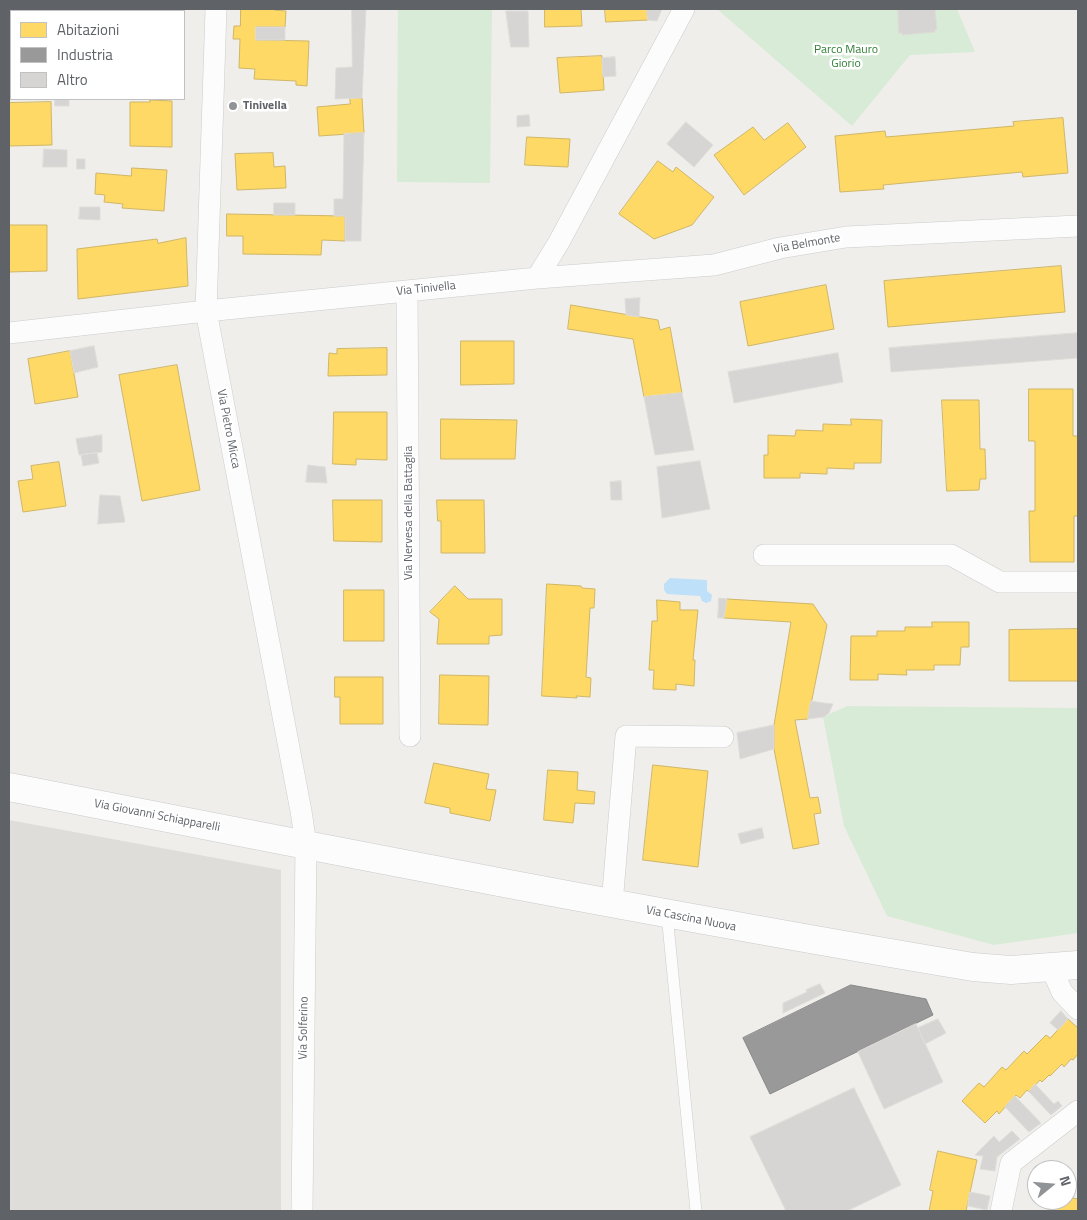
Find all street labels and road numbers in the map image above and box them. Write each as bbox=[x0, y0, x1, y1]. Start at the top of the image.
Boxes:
street label: Via Belmonte bbox=[772, 231, 842, 257]
street label: Via Tinivella bbox=[396, 279, 456, 299]
street label: Via Pietro Micca bbox=[213, 388, 243, 470]
street label: Via Nervesa della Battaglia bbox=[402, 446, 416, 580]
street label: Via Giovanni Schiapparelli bbox=[93, 797, 221, 835]
street label: Via Cascina Nuova bbox=[645, 903, 737, 935]
street label: Via Solferino bbox=[296, 996, 312, 1060]

